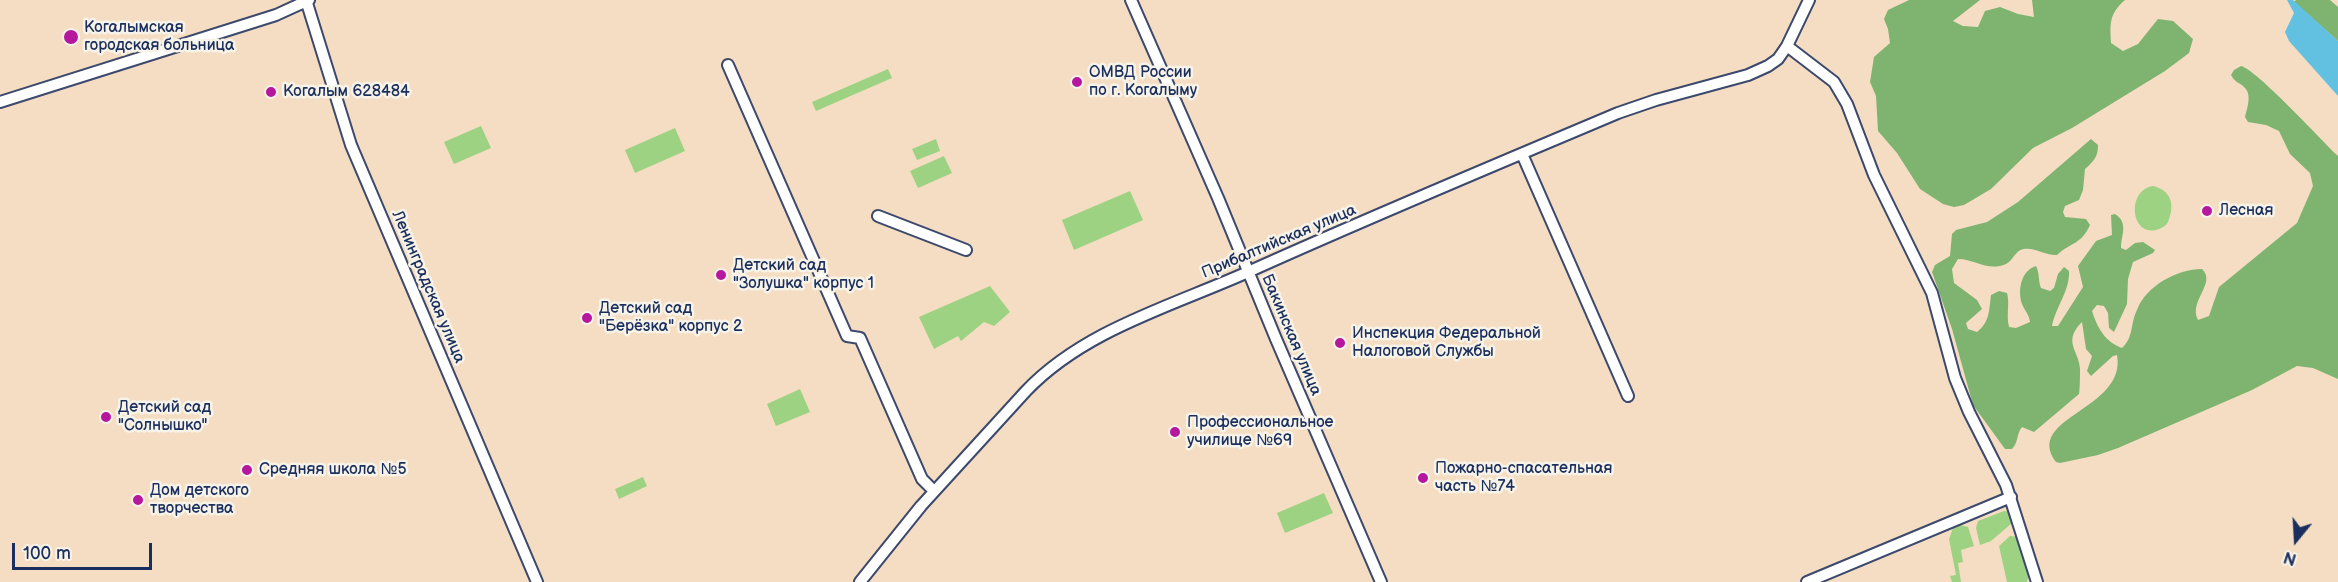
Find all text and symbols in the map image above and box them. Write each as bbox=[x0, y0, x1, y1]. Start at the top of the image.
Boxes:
place label: Когалымская городская больница bbox=[84, 18, 234, 56]
marker: Когалымская городская больница bbox=[62, 28, 80, 46]
place label: ОМВД России по г. Когалыму bbox=[1089, 63, 1197, 101]
marker: ОМВД России по г. Когалыму bbox=[1070, 75, 1084, 89]
place label: Когалым 628484 bbox=[283, 82, 410, 102]
marker: Когалым 628484 bbox=[264, 85, 278, 99]
street label: Прибалтийская улица bbox=[1199, 201, 1359, 283]
place label: Лесная bbox=[2219, 201, 2273, 221]
marker: Лесная bbox=[2200, 204, 2214, 218]
street label: Ленинградская улица bbox=[387, 208, 469, 366]
place label: Детский сад "Золушка" корпус 1 bbox=[733, 256, 874, 294]
marker: Детский сад "Золушка" корпус 1 bbox=[714, 268, 728, 282]
street label: Бакинская улица bbox=[1257, 271, 1325, 399]
place label: Детский сад "Берёзка" корпус 2 bbox=[599, 299, 742, 337]
marker: Детский сад "Берёзка" корпус 2 bbox=[580, 311, 594, 325]
place label: Инспекция Федеральной Налоговой Службы bbox=[1352, 324, 1541, 362]
marker: Инспекция Федеральной Налоговой Службы bbox=[1333, 336, 1347, 350]
place label: Детский сад "Солнышко" bbox=[118, 398, 211, 436]
marker: Детский сад "Солнышко" bbox=[99, 410, 113, 424]
place label: Профессиональное училище №69 bbox=[1187, 413, 1333, 451]
marker: Профессиональное училище №69 bbox=[1168, 425, 1182, 439]
place label: Пожарно-спасательная часть №74 bbox=[1435, 459, 1612, 497]
place label: Средняя школа №5 bbox=[259, 460, 407, 480]
marker: Средняя школа №5 bbox=[240, 463, 254, 477]
marker: Пожарно-спасательная часть №74 bbox=[1416, 471, 1430, 485]
place label: Дом детского творчества bbox=[150, 481, 249, 519]
marker: Дом детского творчества bbox=[131, 493, 145, 507]
north arrow bbox=[2266, 510, 2326, 570]
scale bar bbox=[15, 531, 154, 569]
text: 100 m bbox=[23, 543, 71, 564]
text: N bbox=[2282, 547, 2299, 568]

